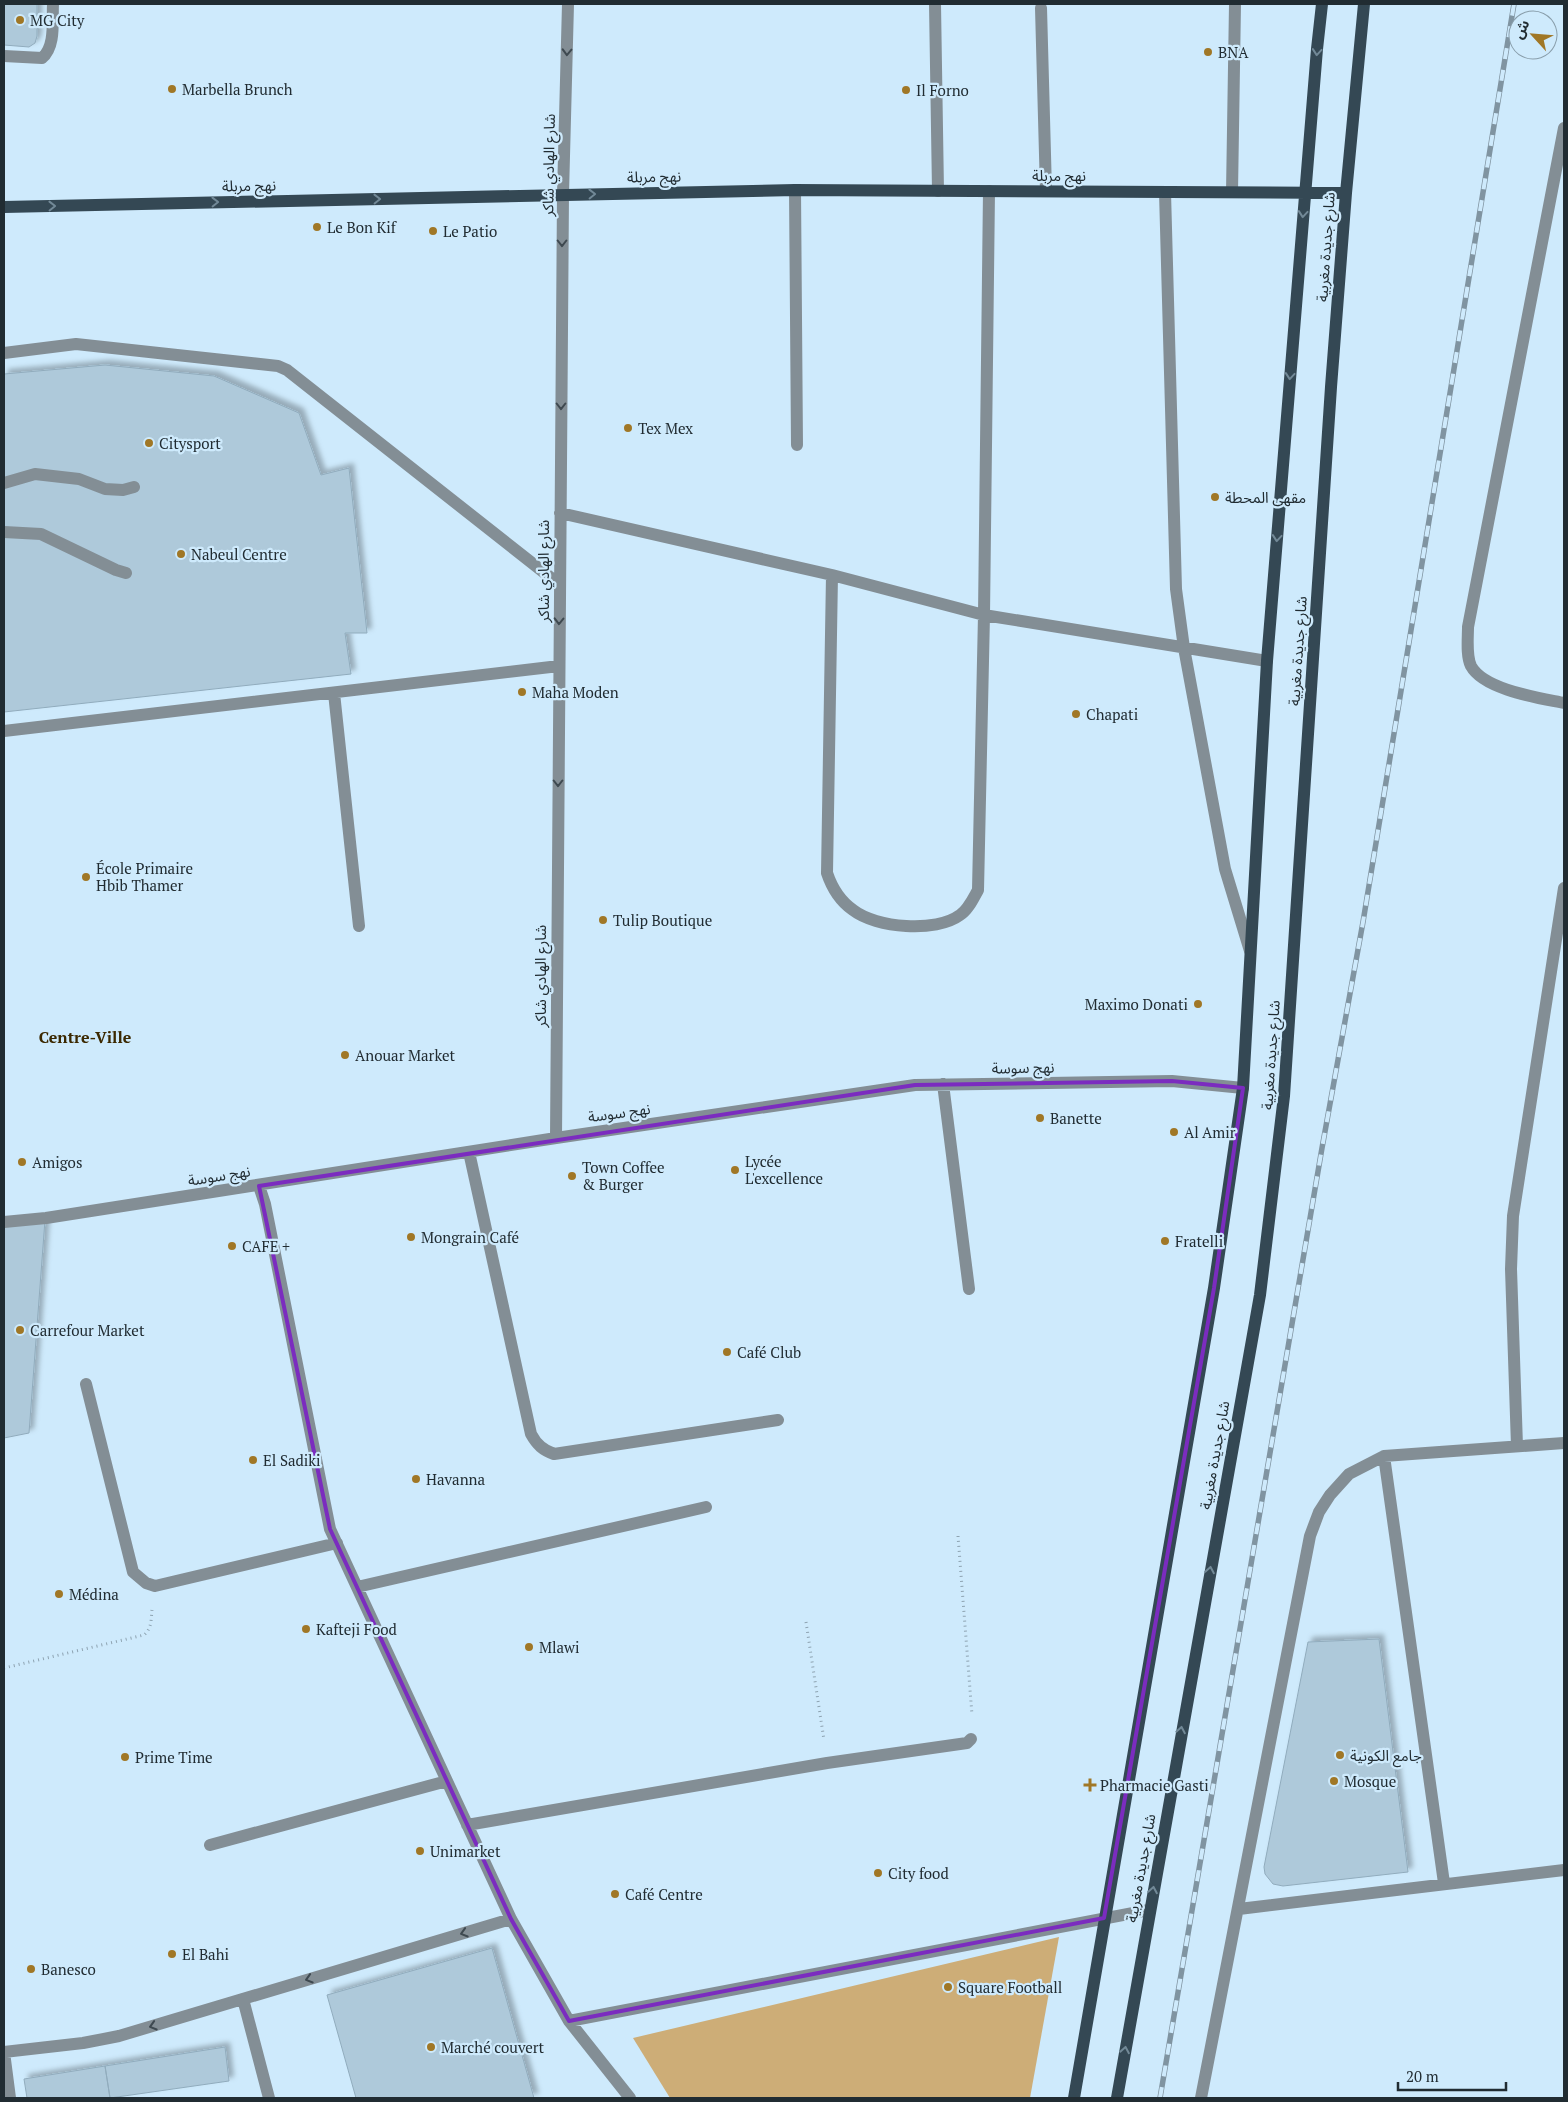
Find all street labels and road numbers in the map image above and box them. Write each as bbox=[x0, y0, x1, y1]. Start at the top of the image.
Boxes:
street label: شارع الهادي شاكر bbox=[537, 113, 562, 218]
street label: نهج مربلة bbox=[1032, 165, 1086, 188]
street label: نهج مربلة bbox=[627, 166, 681, 189]
street label: نهج مربلة bbox=[222, 175, 276, 198]
street label: شارع جديدة مغربية bbox=[1311, 191, 1342, 303]
street label: شارع الهادي شاكر bbox=[533, 519, 556, 623]
street label: شارع جديدة مغربية bbox=[1283, 595, 1314, 707]
street label: شارع الهادي شاكر bbox=[530, 924, 553, 1028]
street label: شارع جديدة مغربية bbox=[1256, 999, 1287, 1111]
street label: نهج سوسة bbox=[991, 1056, 1055, 1081]
street label: نهج سوسة bbox=[586, 1098, 652, 1129]
street label: نهج سوسة bbox=[186, 1160, 252, 1193]
street label: شارع جديدة مغربية bbox=[1195, 1399, 1236, 1511]
street label: شارع جديدة مغربية bbox=[1121, 1812, 1162, 1924]

